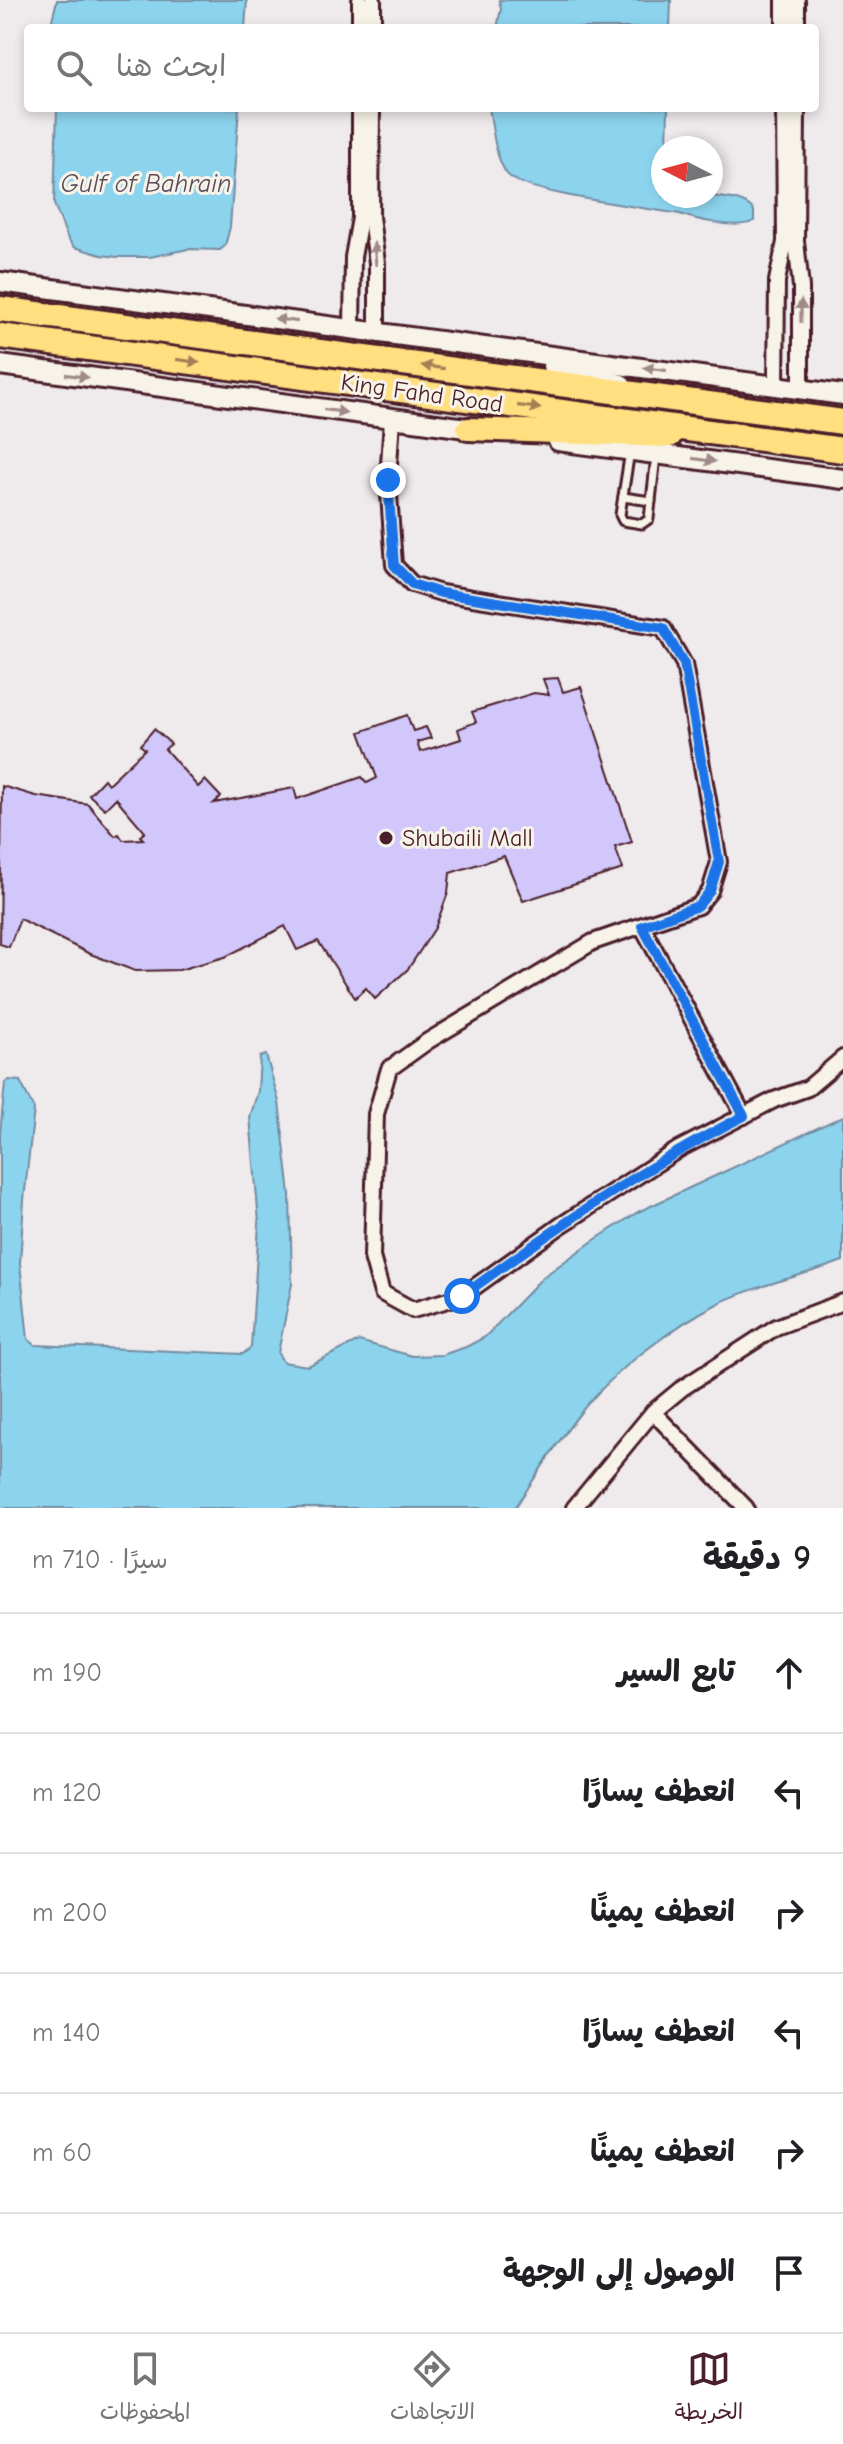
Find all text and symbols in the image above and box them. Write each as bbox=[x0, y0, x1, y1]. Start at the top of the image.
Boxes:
search box bbox=[24, 24, 819, 112]
icon: search bbox=[52, 46, 96, 90]
text: ابحث هنا bbox=[116, 49, 226, 84]
north arrow bbox=[651, 136, 723, 208]
water label: Gulf of Bahrain bbox=[61, 169, 231, 199]
one-way arrow bbox=[369, 241, 382, 266]
one-way arrow bbox=[795, 298, 807, 323]
one-way arrow bbox=[273, 313, 298, 326]
one-way arrow bbox=[176, 355, 201, 368]
one-way arrow bbox=[420, 360, 445, 373]
one-way arrow bbox=[642, 363, 667, 376]
street label: King Fahd Road bbox=[339, 368, 505, 418]
one-way arrow bbox=[65, 369, 90, 382]
one-way arrow bbox=[517, 401, 542, 414]
one-way arrow bbox=[323, 405, 348, 418]
one-way arrow bbox=[691, 454, 716, 467]
route end bbox=[370, 462, 406, 498]
place label: Shubaili Mall bbox=[402, 824, 533, 852]
marker: Shubaili Mall bbox=[377, 829, 395, 847]
route start bbox=[444, 1278, 480, 1314]
text: 9 دقيقة bbox=[703, 1538, 811, 1578]
text: سيرًا · 710 m bbox=[32, 1545, 168, 1575]
icon: ahead bbox=[767, 1651, 811, 1695]
text: تابع السير bbox=[617, 1654, 735, 1689]
text: 190 m bbox=[32, 1658, 102, 1688]
icon: left bbox=[767, 1771, 811, 1815]
text: انعطف يسارًا bbox=[583, 1774, 735, 1809]
text: 120 m bbox=[32, 1778, 102, 1808]
icon: right bbox=[767, 1891, 811, 1935]
text: انعطف يمينًا bbox=[590, 1894, 735, 1929]
text: 200 m bbox=[32, 1898, 107, 1928]
icon: left bbox=[767, 2011, 811, 2055]
text: انعطف يسارًا bbox=[583, 2014, 735, 2049]
text: 140 m bbox=[32, 2018, 101, 2048]
icon: right bbox=[767, 2131, 811, 2175]
text: انعطف يمينًا bbox=[590, 2134, 735, 2169]
text: 60 m bbox=[32, 2138, 92, 2168]
icon: arrive bbox=[767, 2251, 811, 2295]
text: الوصول إلى الوجهة bbox=[503, 2254, 735, 2289]
tab: المحفوظات bbox=[100, 2347, 190, 2431]
tab: الاتجاهات bbox=[390, 2347, 475, 2431]
tab: الخريطة bbox=[675, 2347, 743, 2431]

